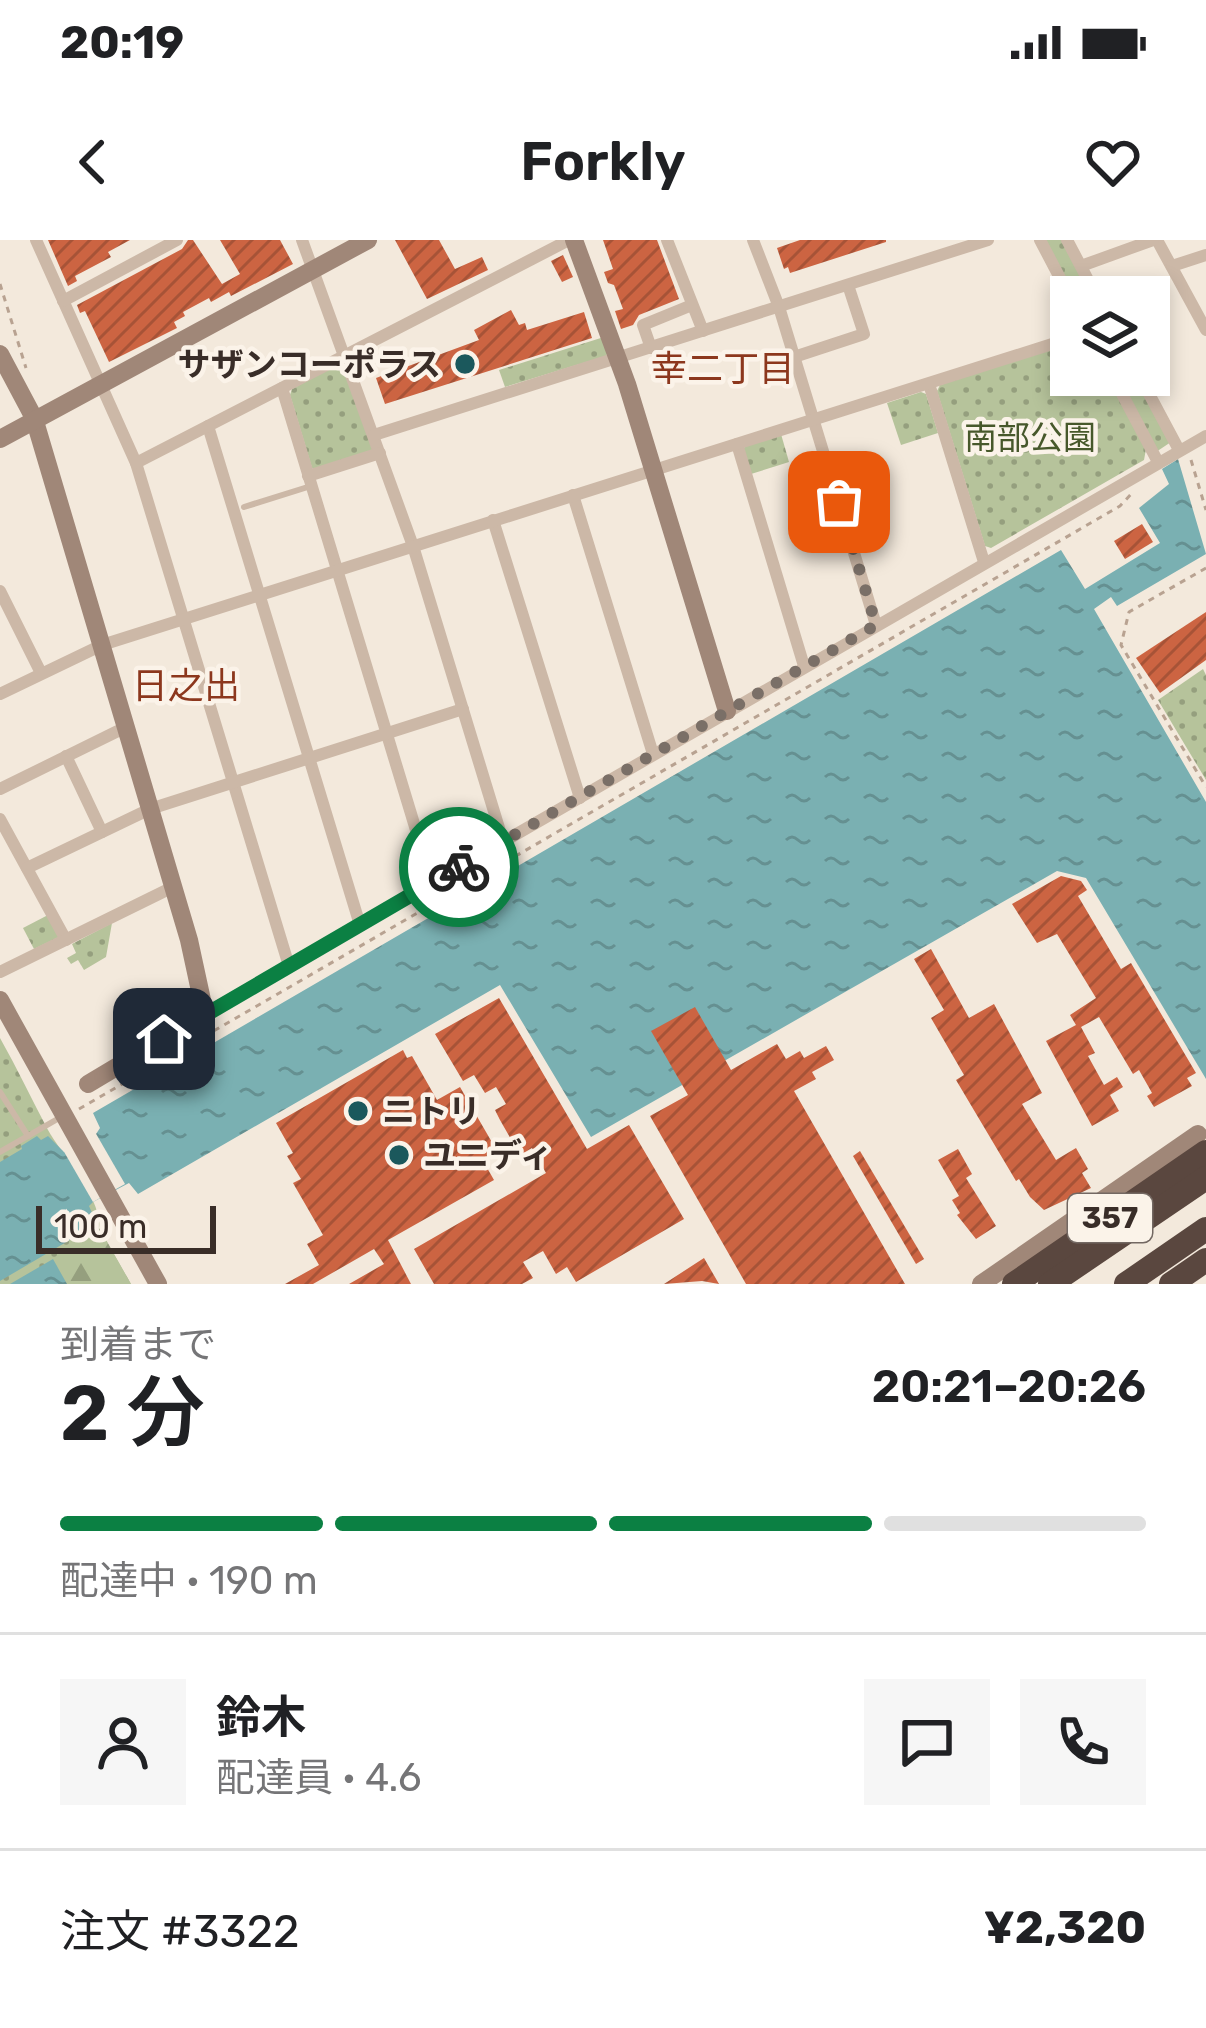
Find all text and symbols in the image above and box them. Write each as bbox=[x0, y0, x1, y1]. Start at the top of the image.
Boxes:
text: 20:19 bbox=[60, 16, 184, 69]
icon: back bbox=[60, 129, 126, 195]
icon: heart bbox=[1080, 129, 1146, 195]
text: Forkly bbox=[520, 130, 686, 194]
map controls bbox=[1050, 276, 1170, 396]
button: layers bbox=[1050, 276, 1170, 396]
place label: サザンコーポラス bbox=[178, 345, 441, 384]
district label: 幸二丁目 bbox=[651, 347, 795, 390]
marker: サザンコーポラス bbox=[452, 351, 478, 377]
park label: 南部公園 bbox=[964, 418, 1096, 457]
pin bbox=[788, 451, 890, 553]
icon: bag bbox=[806, 469, 872, 535]
district label: 日之出 bbox=[132, 664, 240, 707]
courier bbox=[399, 807, 519, 927]
icon: bike bbox=[426, 834, 492, 900]
pin bbox=[113, 988, 215, 1090]
icon: home bbox=[131, 1006, 197, 1072]
place label: ニトリ bbox=[382, 1092, 481, 1131]
marker: ニトリ bbox=[345, 1098, 371, 1124]
place label: ユニディ bbox=[423, 1136, 553, 1175]
marker: ユニディ bbox=[386, 1142, 412, 1168]
road number: 357 bbox=[1068, 1194, 1152, 1242]
scale bar bbox=[36, 1200, 216, 1253]
text: 100 m bbox=[54, 1207, 147, 1246]
text: 到着まで bbox=[60, 1322, 216, 1368]
text: 20:21–20:26 bbox=[872, 1360, 1146, 1413]
text: 2 分 bbox=[60, 1367, 205, 1460]
text: 配達中 · 190 m bbox=[60, 1558, 318, 1604]
button: person bbox=[60, 1679, 186, 1805]
button: chat bbox=[864, 1679, 990, 1805]
button: phone bbox=[1020, 1679, 1146, 1805]
text: 鈴木 bbox=[216, 1691, 306, 1744]
text: 配達員 · 4.6 bbox=[216, 1755, 422, 1801]
text: ¥2,320 bbox=[984, 1901, 1146, 1954]
text: 注文 #3322 bbox=[60, 1905, 299, 1958]

